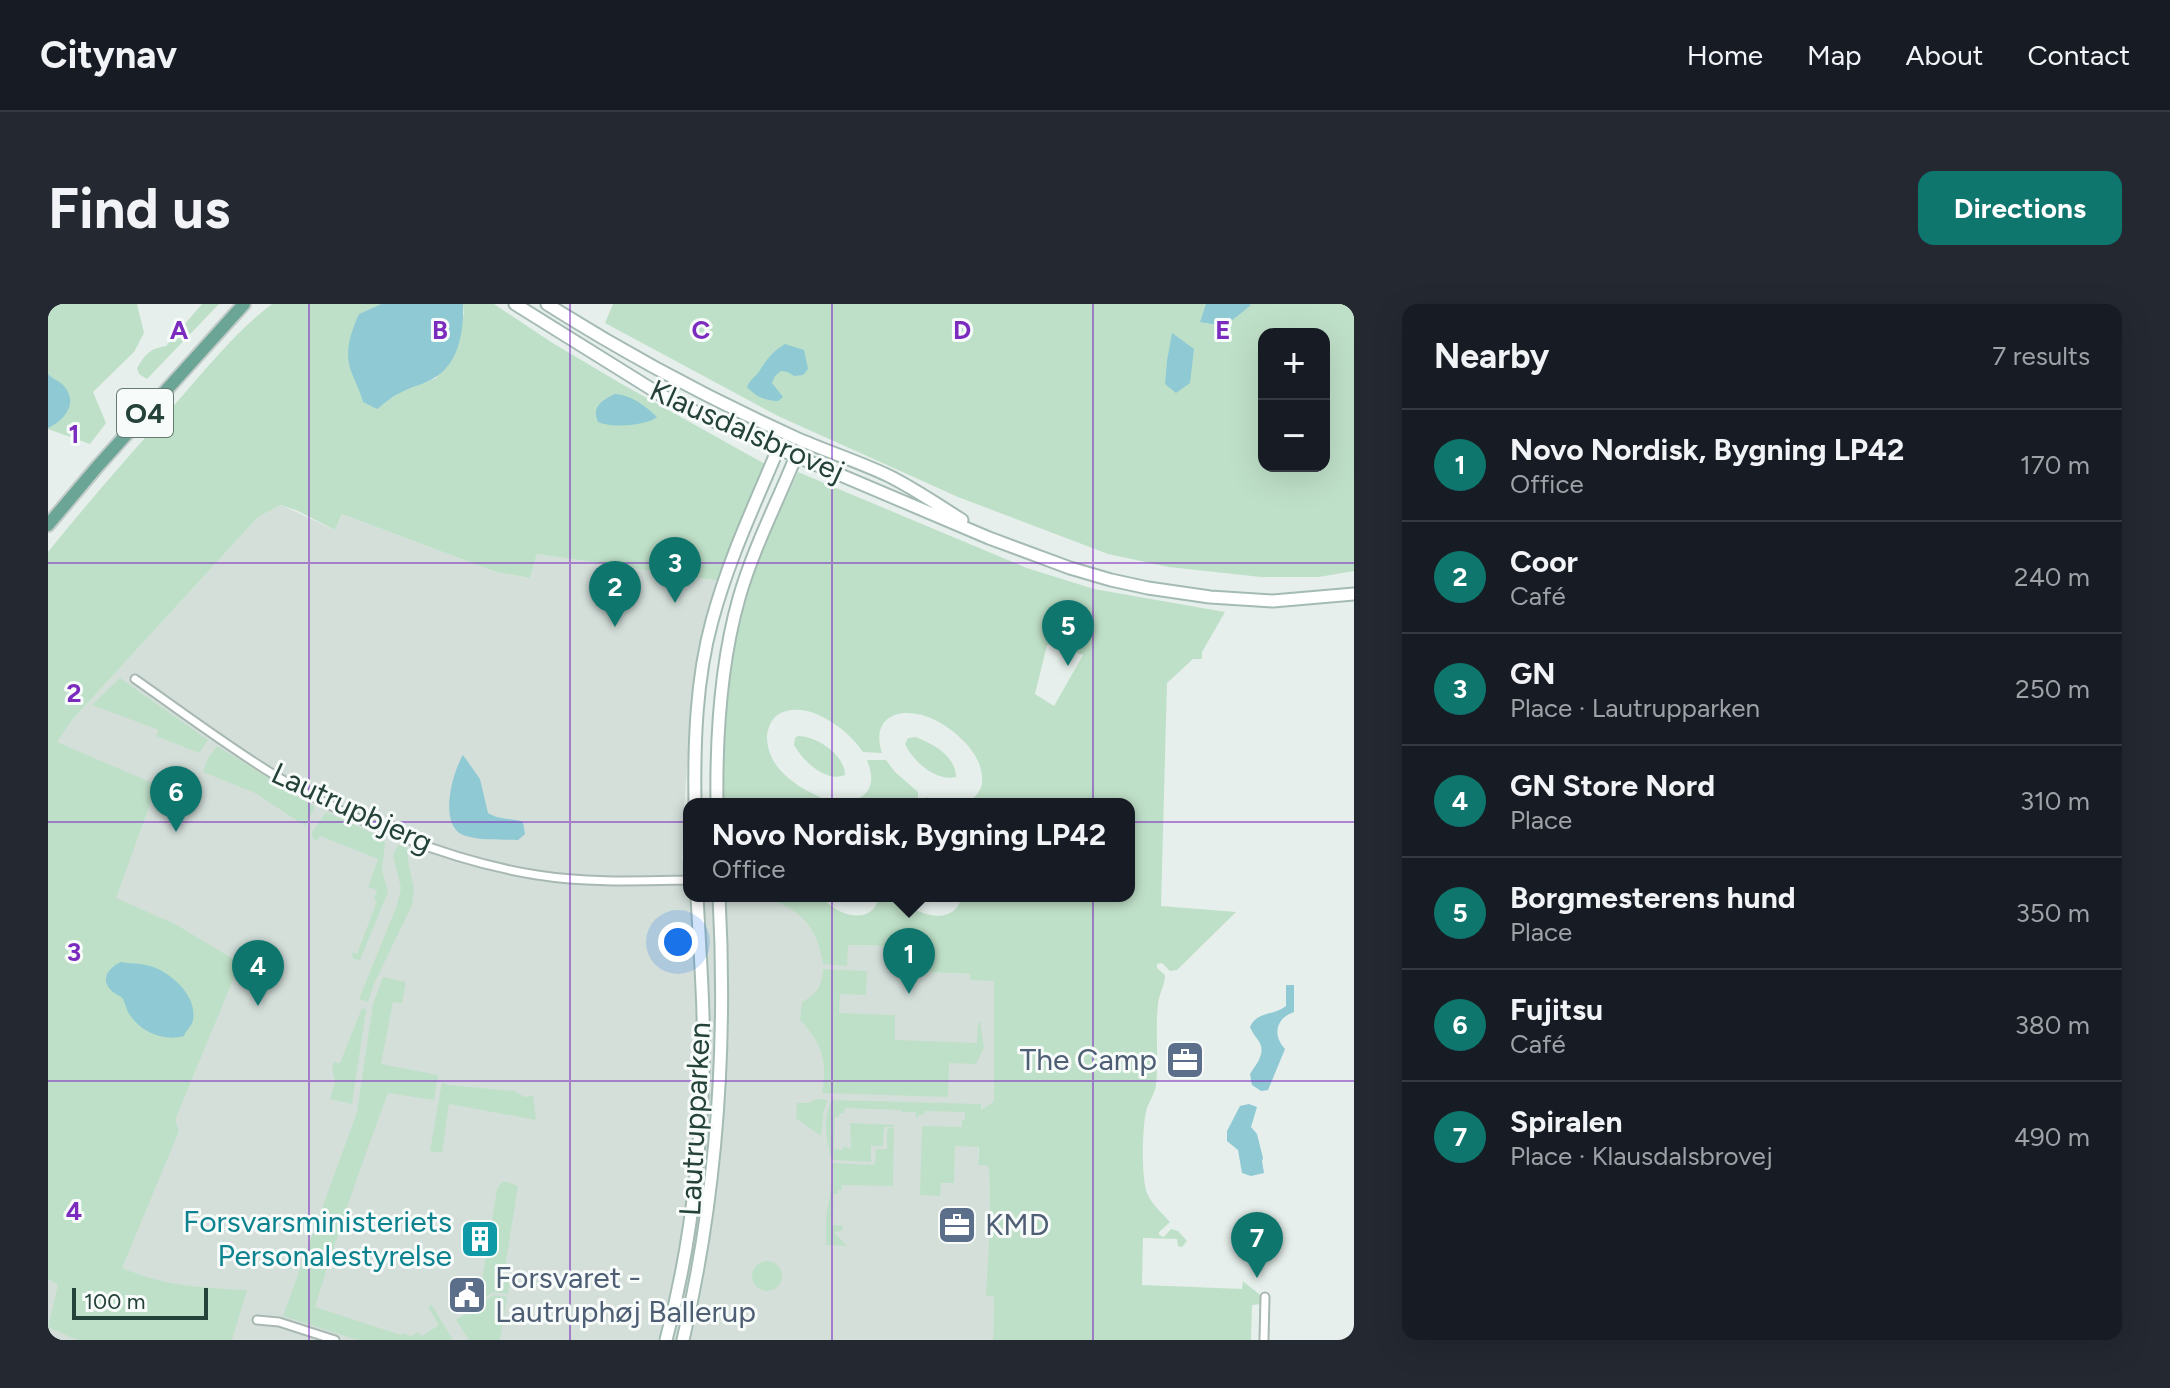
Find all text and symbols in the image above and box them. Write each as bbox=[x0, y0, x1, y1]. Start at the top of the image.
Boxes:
text: Citynav bbox=[40, 32, 177, 78]
text: Home bbox=[1687, 38, 1763, 72]
text: Map bbox=[1807, 38, 1862, 72]
text: About bbox=[1906, 38, 1983, 72]
text: Contact bbox=[2027, 38, 2130, 72]
button: Directions bbox=[1918, 171, 2122, 245]
text: Find us bbox=[48, 175, 230, 242]
text: A bbox=[170, 314, 189, 346]
text: B bbox=[432, 314, 448, 346]
text: C bbox=[692, 314, 711, 346]
text: D bbox=[953, 314, 971, 346]
text: E bbox=[1215, 314, 1231, 346]
map controls bbox=[1258, 328, 1330, 472]
button: + bbox=[1258, 328, 1330, 400]
text: Nearby bbox=[1434, 336, 1549, 377]
text: 7 results bbox=[1992, 340, 2090, 372]
street label: Klausdalsbrovej bbox=[644, 371, 850, 490]
road number: O4 bbox=[117, 389, 173, 437]
button: − bbox=[1258, 400, 1330, 472]
text: 1 bbox=[69, 418, 79, 450]
text: Novo Nordisk, Bygning LP42 bbox=[1510, 431, 1904, 468]
text: 1 bbox=[1455, 449, 1465, 481]
text: 170 m bbox=[2020, 449, 2090, 481]
text: Office bbox=[1510, 468, 1584, 500]
pin: 3 bbox=[649, 537, 701, 603]
text: Coor bbox=[1510, 543, 1578, 580]
pin: 2 bbox=[589, 561, 641, 627]
text: 2 bbox=[1452, 561, 1468, 593]
text: 240 m bbox=[2014, 561, 2090, 593]
text: Café bbox=[1510, 580, 1566, 612]
pin: 5 bbox=[1042, 600, 1094, 666]
text: GN bbox=[1510, 655, 1555, 692]
text: 3 bbox=[1453, 673, 1467, 705]
text: 250 m bbox=[2015, 673, 2090, 705]
text: 2 bbox=[66, 677, 82, 709]
text: Place · Lautrupparken bbox=[1510, 692, 1760, 724]
street label: Lautrupbjerg bbox=[266, 754, 439, 861]
pin: 6 bbox=[150, 766, 202, 832]
text: GN Store Nord bbox=[1510, 767, 1715, 804]
text: 4 bbox=[1452, 785, 1468, 817]
text: 310 m bbox=[2020, 785, 2090, 817]
popup bbox=[683, 798, 1135, 902]
text: Place bbox=[1510, 804, 1572, 836]
text: Novo Nordisk, Bygning LP42 bbox=[712, 816, 1106, 853]
text: Office bbox=[712, 853, 786, 885]
text: Borgmesterens hund bbox=[1510, 879, 1796, 916]
text: 5 bbox=[1452, 897, 1468, 929]
text: 350 m bbox=[2016, 897, 2090, 929]
text: Place bbox=[1510, 916, 1572, 948]
your location bbox=[658, 922, 698, 962]
pin: 1 bbox=[883, 928, 935, 994]
text: 3 bbox=[67, 936, 81, 968]
pin: 4 bbox=[232, 940, 284, 1006]
text: Fujitsu bbox=[1510, 991, 1603, 1028]
text: 6 bbox=[1452, 1009, 1468, 1041]
text: 380 m bbox=[2015, 1009, 2090, 1041]
street label: Lautrupparken bbox=[671, 1021, 718, 1217]
text: Café bbox=[1510, 1028, 1566, 1060]
office icon: The Camp bbox=[1164, 1039, 1206, 1081]
place label: The Camp bbox=[1020, 1041, 1157, 1078]
text: Spiralen bbox=[1510, 1103, 1623, 1140]
text: 7 bbox=[1453, 1121, 1467, 1153]
text: 490 m bbox=[2014, 1121, 2090, 1153]
text: Place · Klausdalsbrovej bbox=[1510, 1140, 1773, 1172]
text: 4 bbox=[66, 1195, 82, 1227]
place label: Forsvarsministeriets Personalestyrelse bbox=[183, 1203, 452, 1274]
office icon: KMD bbox=[936, 1204, 978, 1246]
place label: KMD bbox=[985, 1206, 1049, 1243]
pin: 7 bbox=[1231, 1212, 1283, 1278]
building icon: Forsvarsministeriets Personalestyrelse bbox=[459, 1218, 501, 1260]
place label: Forsvaret - Lautruphøj Ballerup bbox=[495, 1259, 756, 1330]
public building icon: Forsvaret - Lautruphøj Ballerup bbox=[446, 1274, 488, 1316]
scale bar bbox=[72, 1284, 208, 1320]
text: 100 m bbox=[84, 1288, 145, 1315]

